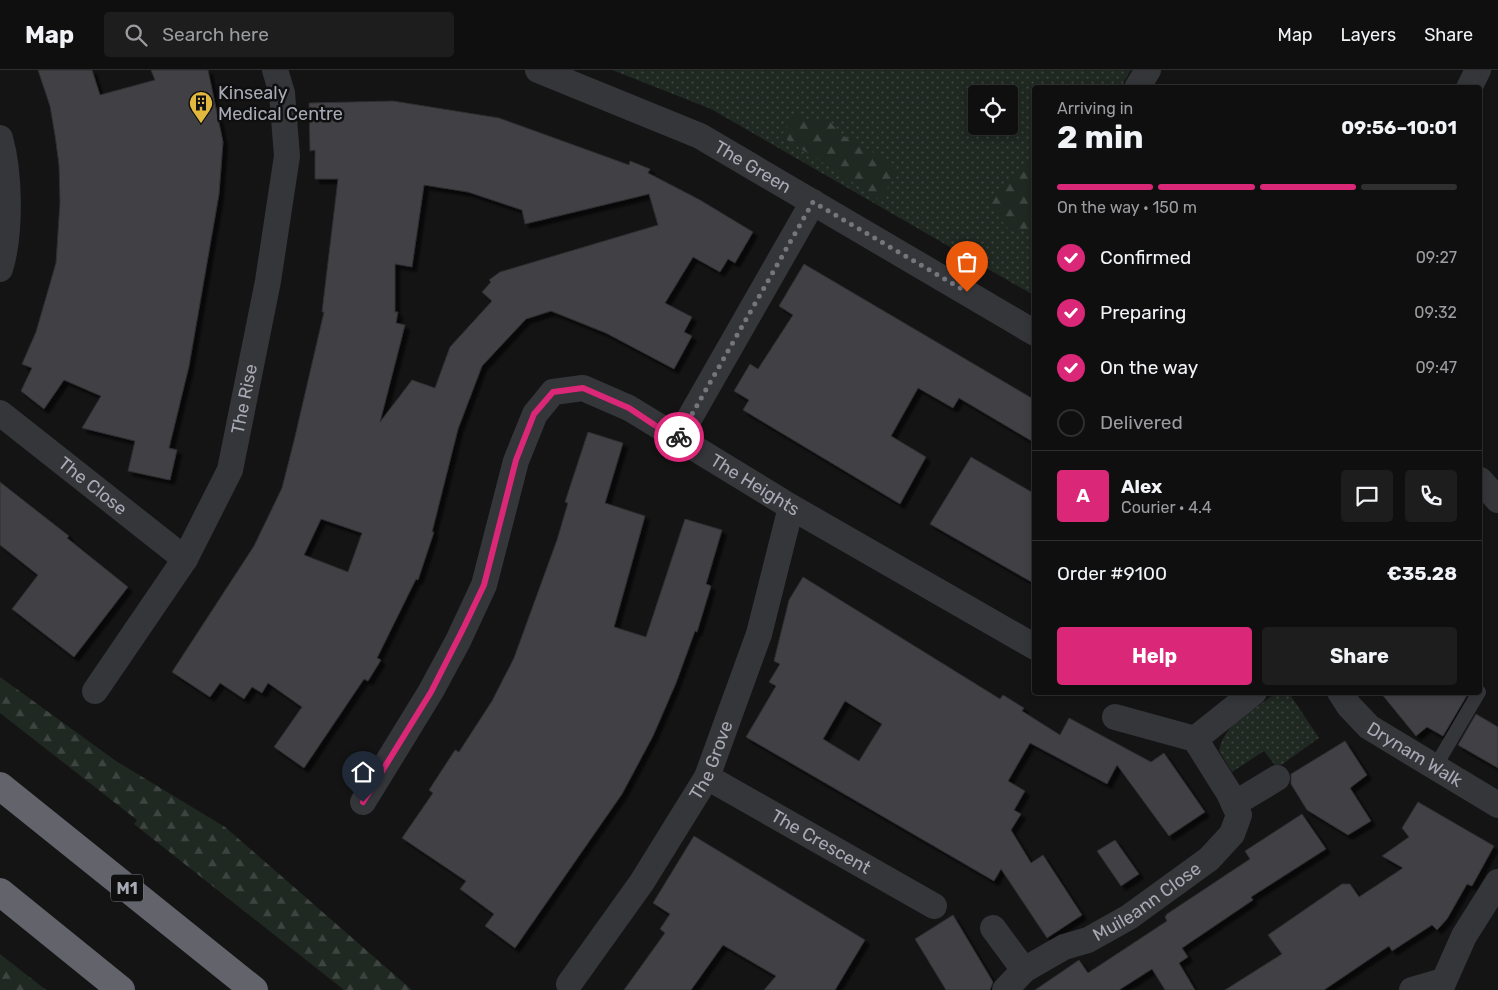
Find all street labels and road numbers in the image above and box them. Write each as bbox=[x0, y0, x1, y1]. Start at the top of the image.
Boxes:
street label: The Green bbox=[710, 136, 795, 198]
street label: The Rise bbox=[227, 362, 262, 436]
street label: The Heights bbox=[706, 449, 804, 521]
street label: The Close bbox=[54, 452, 131, 520]
street label: Drynam Walk bbox=[1363, 717, 1467, 792]
street label: The Grove bbox=[684, 718, 738, 804]
street label: The Crescent bbox=[767, 805, 875, 879]
street label: Muileann Close bbox=[1089, 857, 1205, 946]
road number: M1 bbox=[111, 874, 143, 901]

